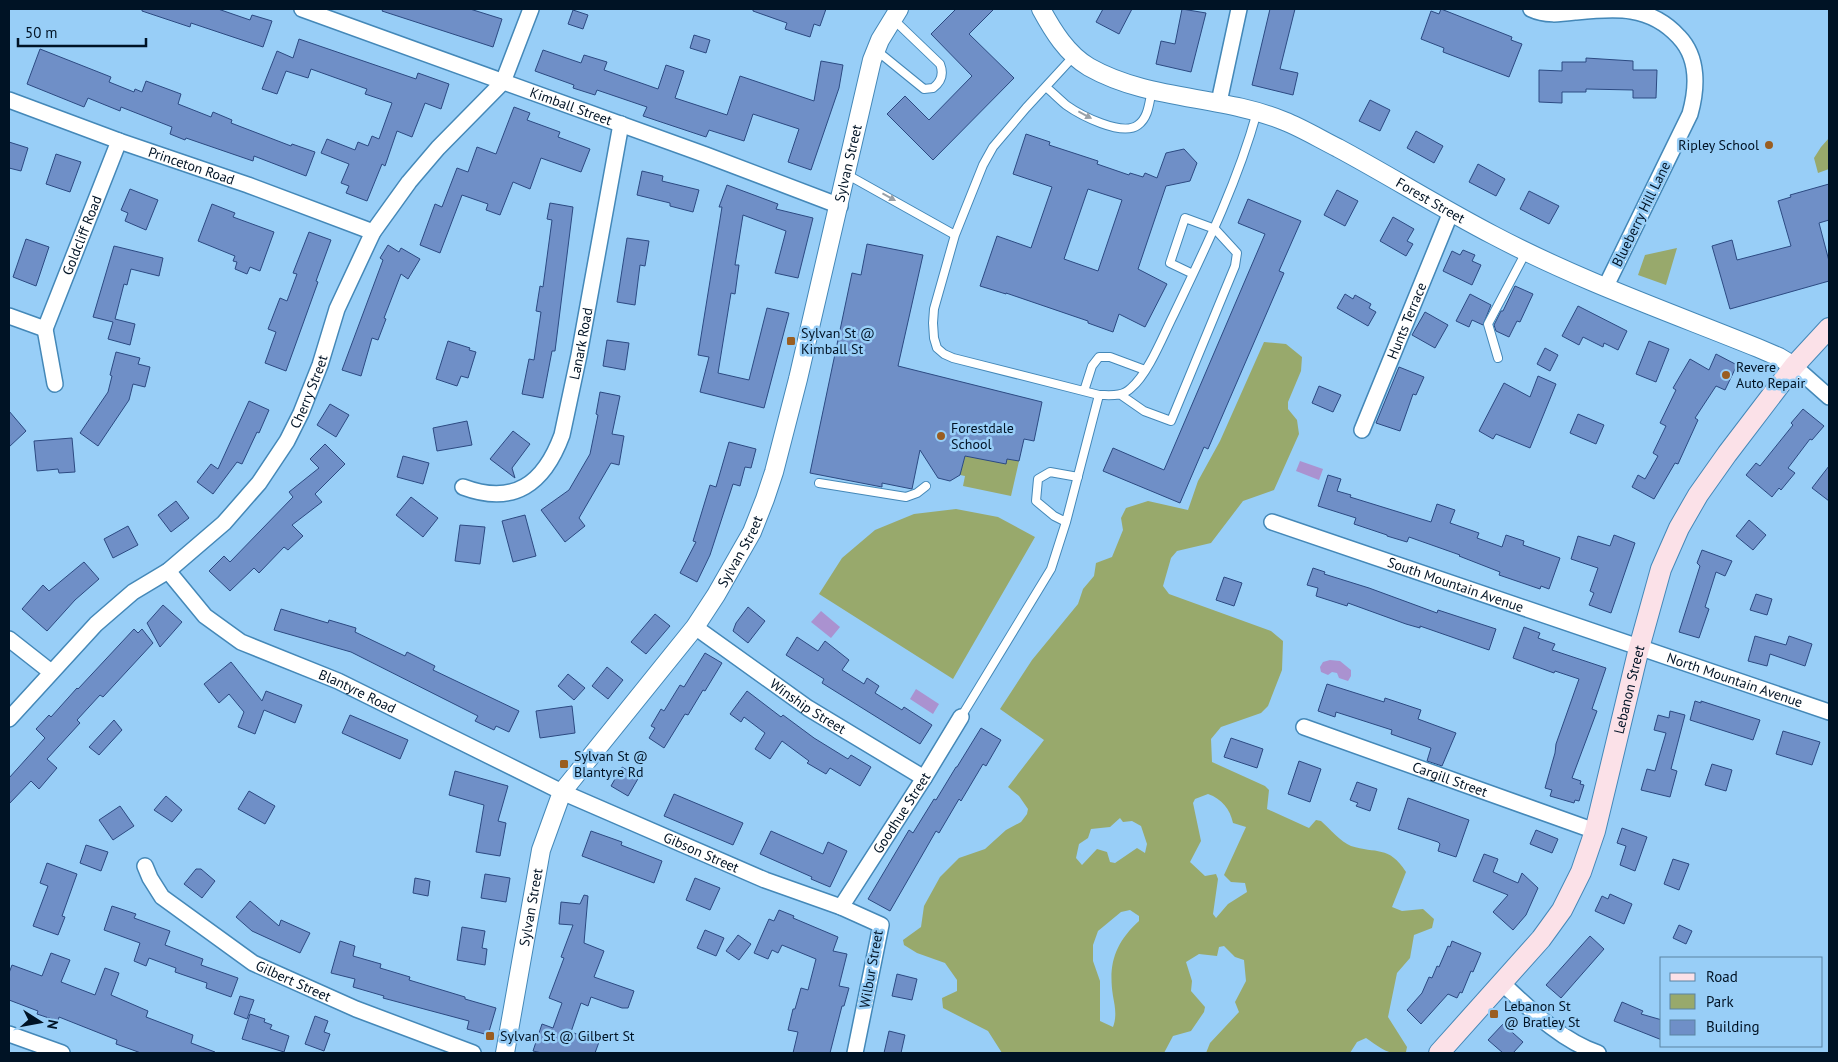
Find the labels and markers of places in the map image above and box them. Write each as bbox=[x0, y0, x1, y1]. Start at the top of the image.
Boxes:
place label: Ripley School bbox=[1678, 136, 1759, 154]
marker: Ripley School bbox=[1763, 139, 1775, 151]
place label: Sylvan St @ Kimball St bbox=[801, 324, 875, 358]
marker: Sylvan St @ Kimball St bbox=[785, 335, 797, 347]
place label: Revere Auto Repair bbox=[1736, 358, 1806, 392]
marker: Revere Auto Repair bbox=[1720, 369, 1732, 381]
place label: Forestdale School bbox=[951, 419, 1014, 453]
marker: Forestdale School bbox=[935, 430, 947, 442]
place label: Sylvan St @ Blantyre Rd bbox=[574, 747, 648, 781]
marker: Sylvan St @ Blantyre Rd bbox=[558, 758, 570, 770]
place label: Lebanon St @ Bratley St bbox=[1504, 997, 1580, 1031]
marker: Lebanon St @ Bratley St bbox=[1488, 1008, 1500, 1020]
place label: Sylvan St @ Gilbert St bbox=[500, 1027, 635, 1045]
marker: Sylvan St @ Gilbert St bbox=[484, 1030, 496, 1042]

